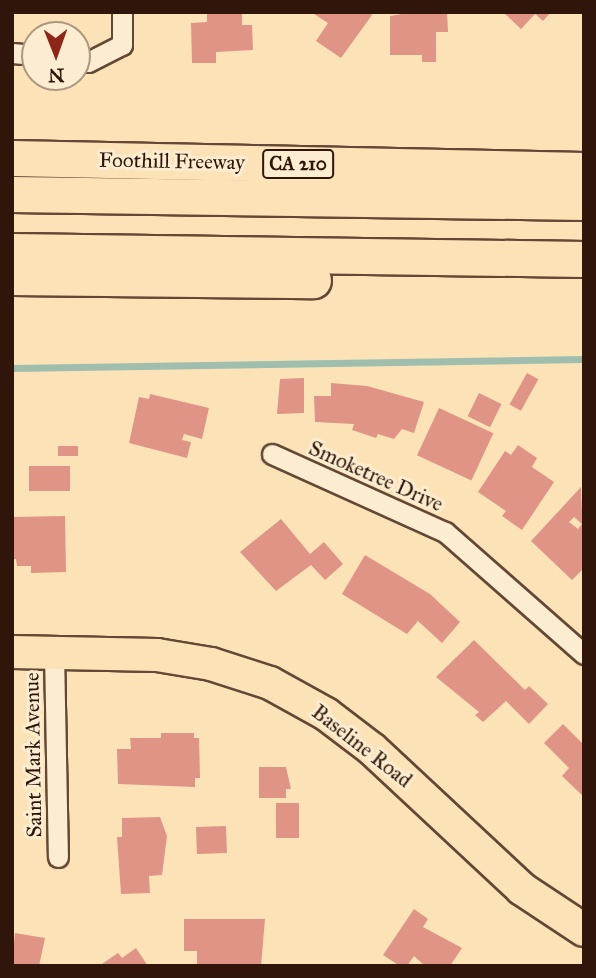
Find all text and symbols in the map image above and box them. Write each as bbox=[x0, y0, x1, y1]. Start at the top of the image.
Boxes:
north arrow bbox=[21, 21, 91, 91]
text: N bbox=[48, 64, 65, 87]
street label: Foothill Freeway bbox=[99, 147, 245, 175]
road number: CA 210 bbox=[261, 148, 335, 180]
street label: Smoketree Drive bbox=[305, 435, 447, 517]
street label: Saint Mark Avenue bbox=[19, 672, 47, 838]
street label: Baseline Road bbox=[307, 699, 417, 793]

